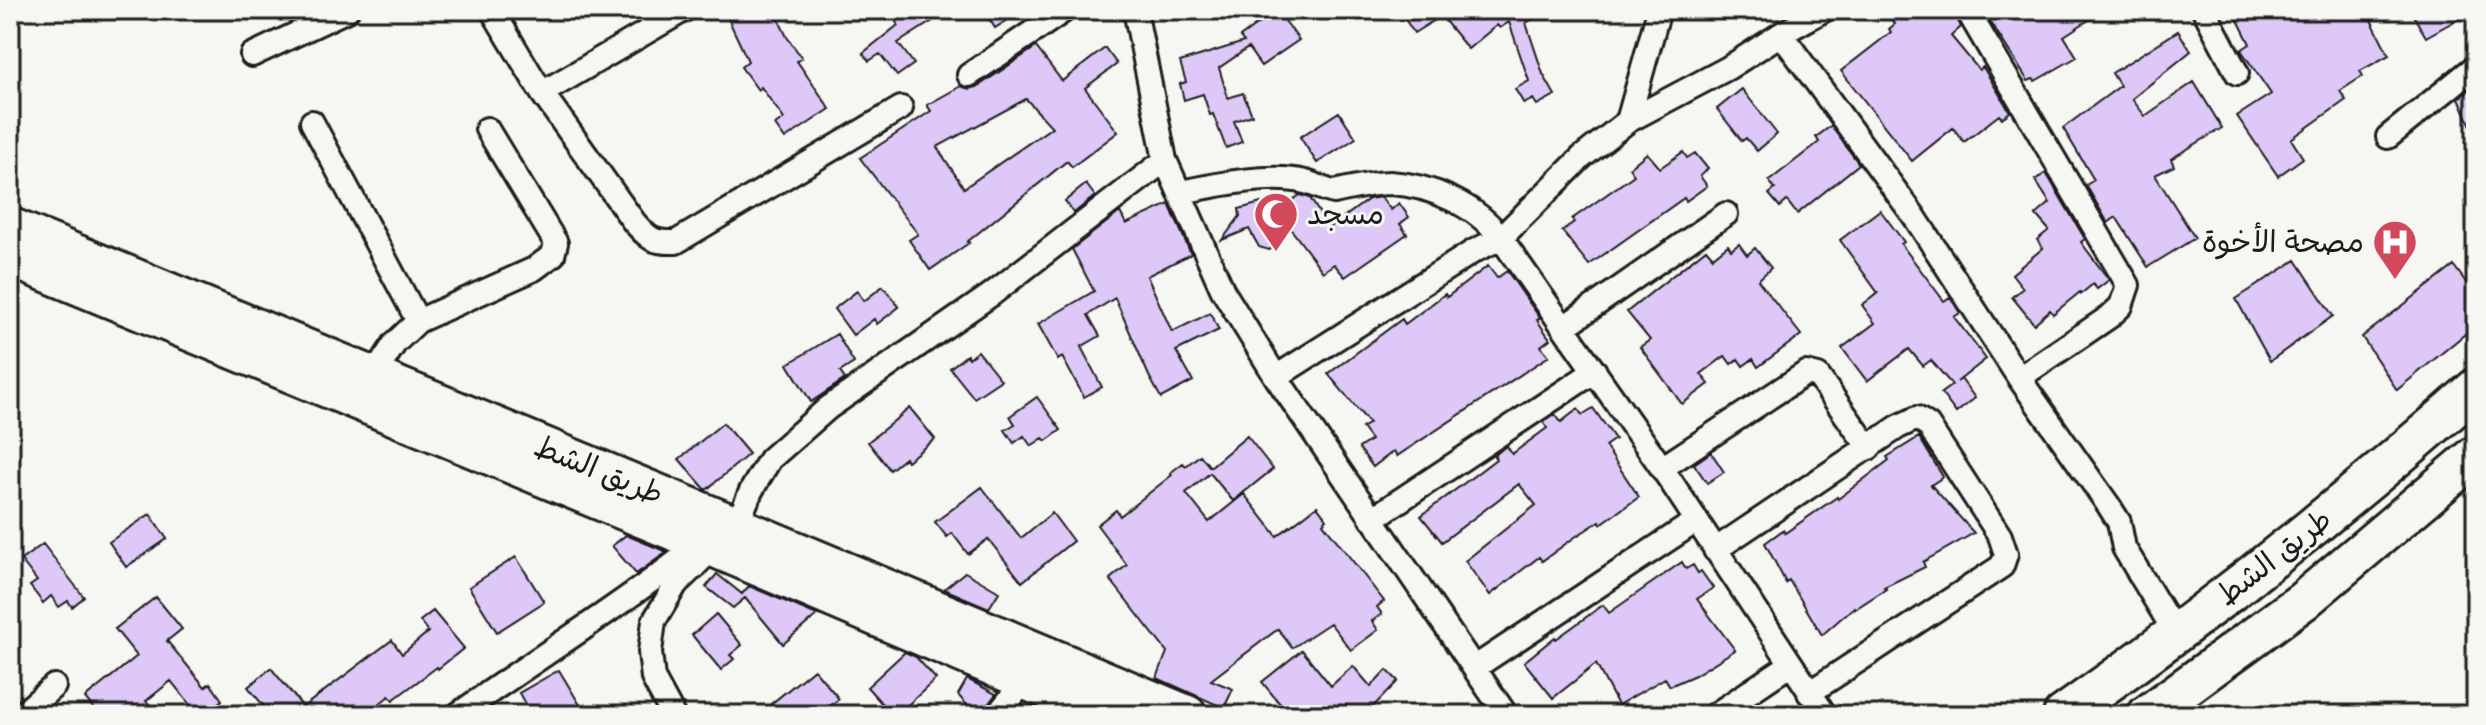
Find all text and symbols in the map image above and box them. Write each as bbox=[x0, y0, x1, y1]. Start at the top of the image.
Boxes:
place label: مسجد bbox=[1307, 187, 1384, 241]
mosque icon: مسجد bbox=[1252, 190, 1300, 253]
place label: مصحة الأخوة bbox=[2202, 215, 2364, 269]
hospital icon: مصحة الأخوة bbox=[2371, 218, 2419, 281]
street label: طريق الشط bbox=[526, 419, 672, 521]
street label: طريق الشط bbox=[2204, 494, 2344, 620]

